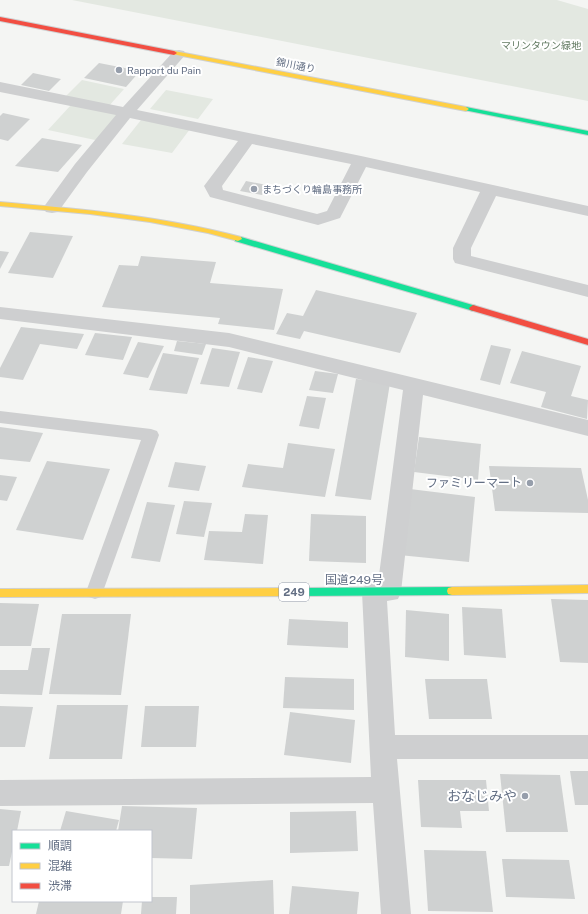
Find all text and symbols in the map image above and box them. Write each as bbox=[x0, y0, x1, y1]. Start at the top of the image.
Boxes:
park label: マリンタウン緑地 bbox=[501, 39, 582, 51]
street label: 錦川通り bbox=[275, 55, 317, 75]
place label: Rapport du Pain bbox=[127, 64, 201, 76]
marker: Rapport du Pain bbox=[114, 65, 124, 75]
place label: まちづくり輪島事務所 bbox=[262, 183, 362, 195]
marker: まちづくり輪島事務所 bbox=[249, 184, 259, 194]
place label: ファミリーマート bbox=[426, 476, 522, 490]
marker: ファミリーマート bbox=[525, 478, 535, 488]
street label: 国道249号 bbox=[325, 573, 383, 587]
road number: 249 bbox=[279, 583, 309, 601]
place label: おなじみや bbox=[447, 788, 517, 804]
marker: おなじみや bbox=[520, 791, 530, 801]
legend bbox=[12, 830, 152, 902]
text: 順調 bbox=[48, 839, 72, 853]
text: 混雑 bbox=[48, 859, 72, 873]
text: 渋滞 bbox=[48, 879, 72, 893]

